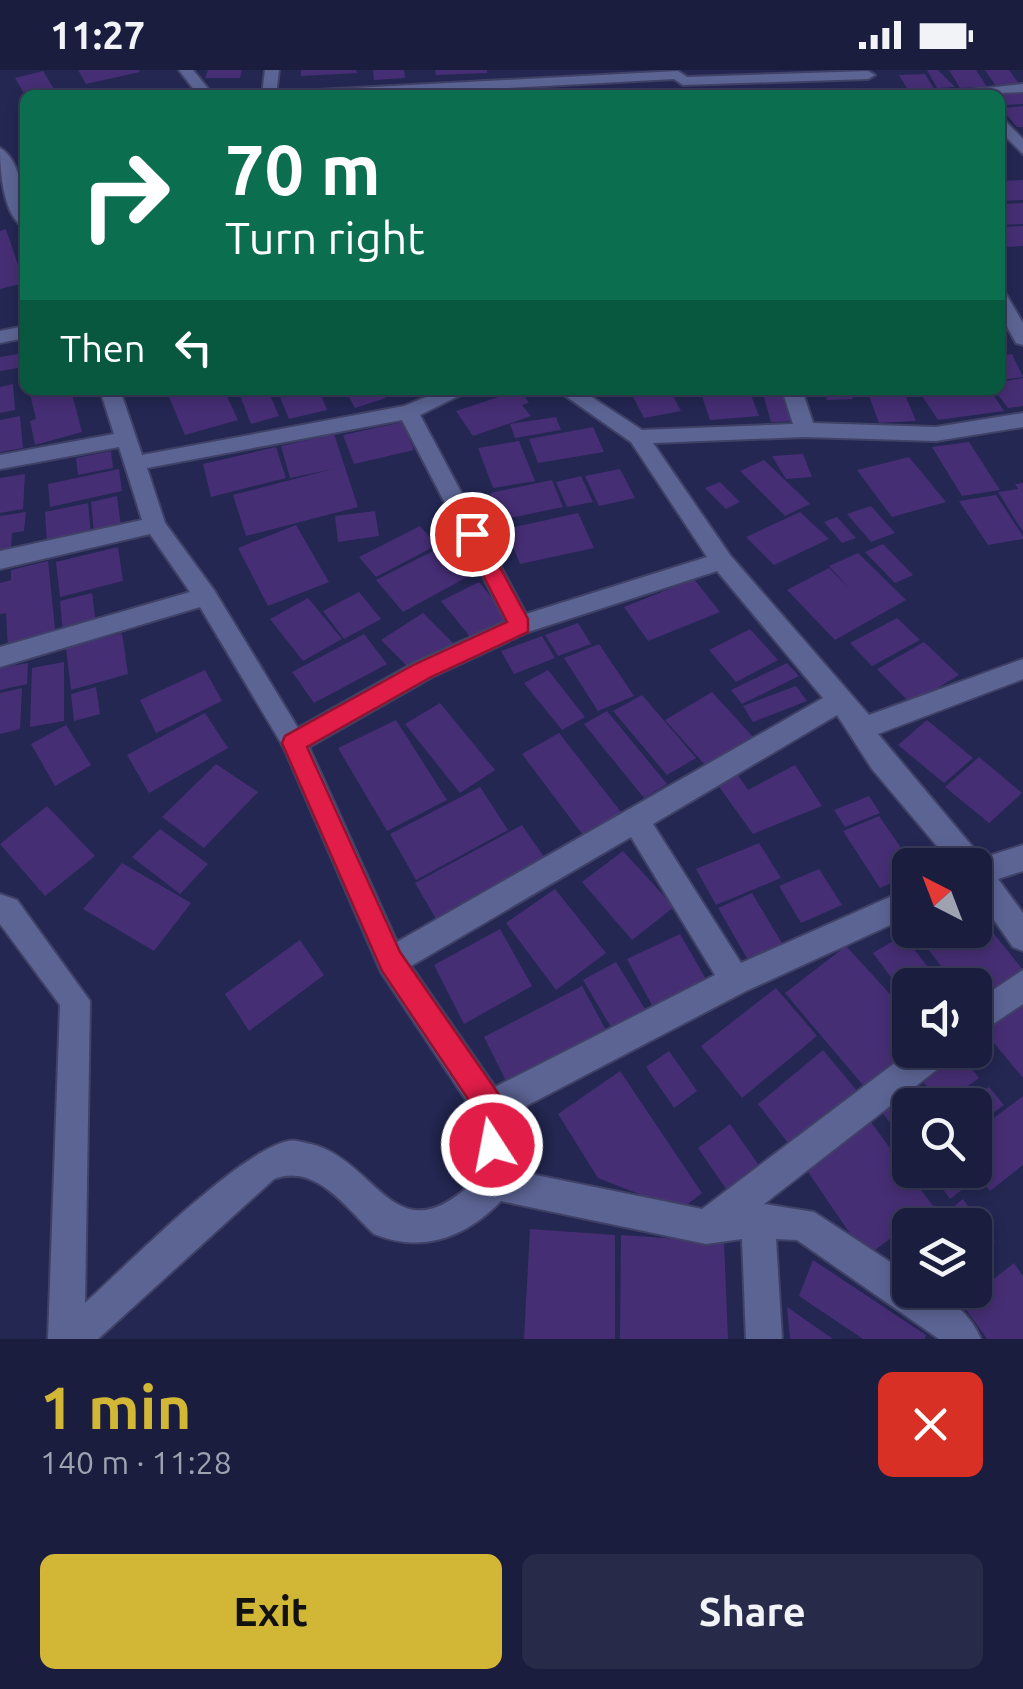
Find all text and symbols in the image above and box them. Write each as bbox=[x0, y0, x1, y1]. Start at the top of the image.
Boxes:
text: 11:27 bbox=[50, 14, 145, 56]
icon: right bbox=[60, 130, 190, 260]
text: 70 m bbox=[225, 130, 381, 208]
text: Turn right bbox=[225, 212, 425, 263]
icon: left bbox=[166, 320, 221, 375]
text: Then bbox=[60, 327, 146, 369]
pin bbox=[430, 492, 515, 577]
icon: arrive bbox=[445, 507, 500, 562]
north arrow bbox=[892, 848, 992, 948]
map controls bbox=[892, 848, 992, 1308]
button: sound bbox=[892, 968, 992, 1068]
button: search bbox=[892, 1088, 992, 1188]
position arrow bbox=[440, 1093, 544, 1197]
button: layers bbox=[892, 1208, 992, 1308]
button: close bbox=[878, 1372, 983, 1477]
text: 1 min bbox=[40, 1373, 192, 1440]
text: 140 m · 11:28 bbox=[40, 1444, 232, 1480]
button: Exit bbox=[40, 1554, 502, 1669]
button: Share bbox=[522, 1554, 983, 1669]

